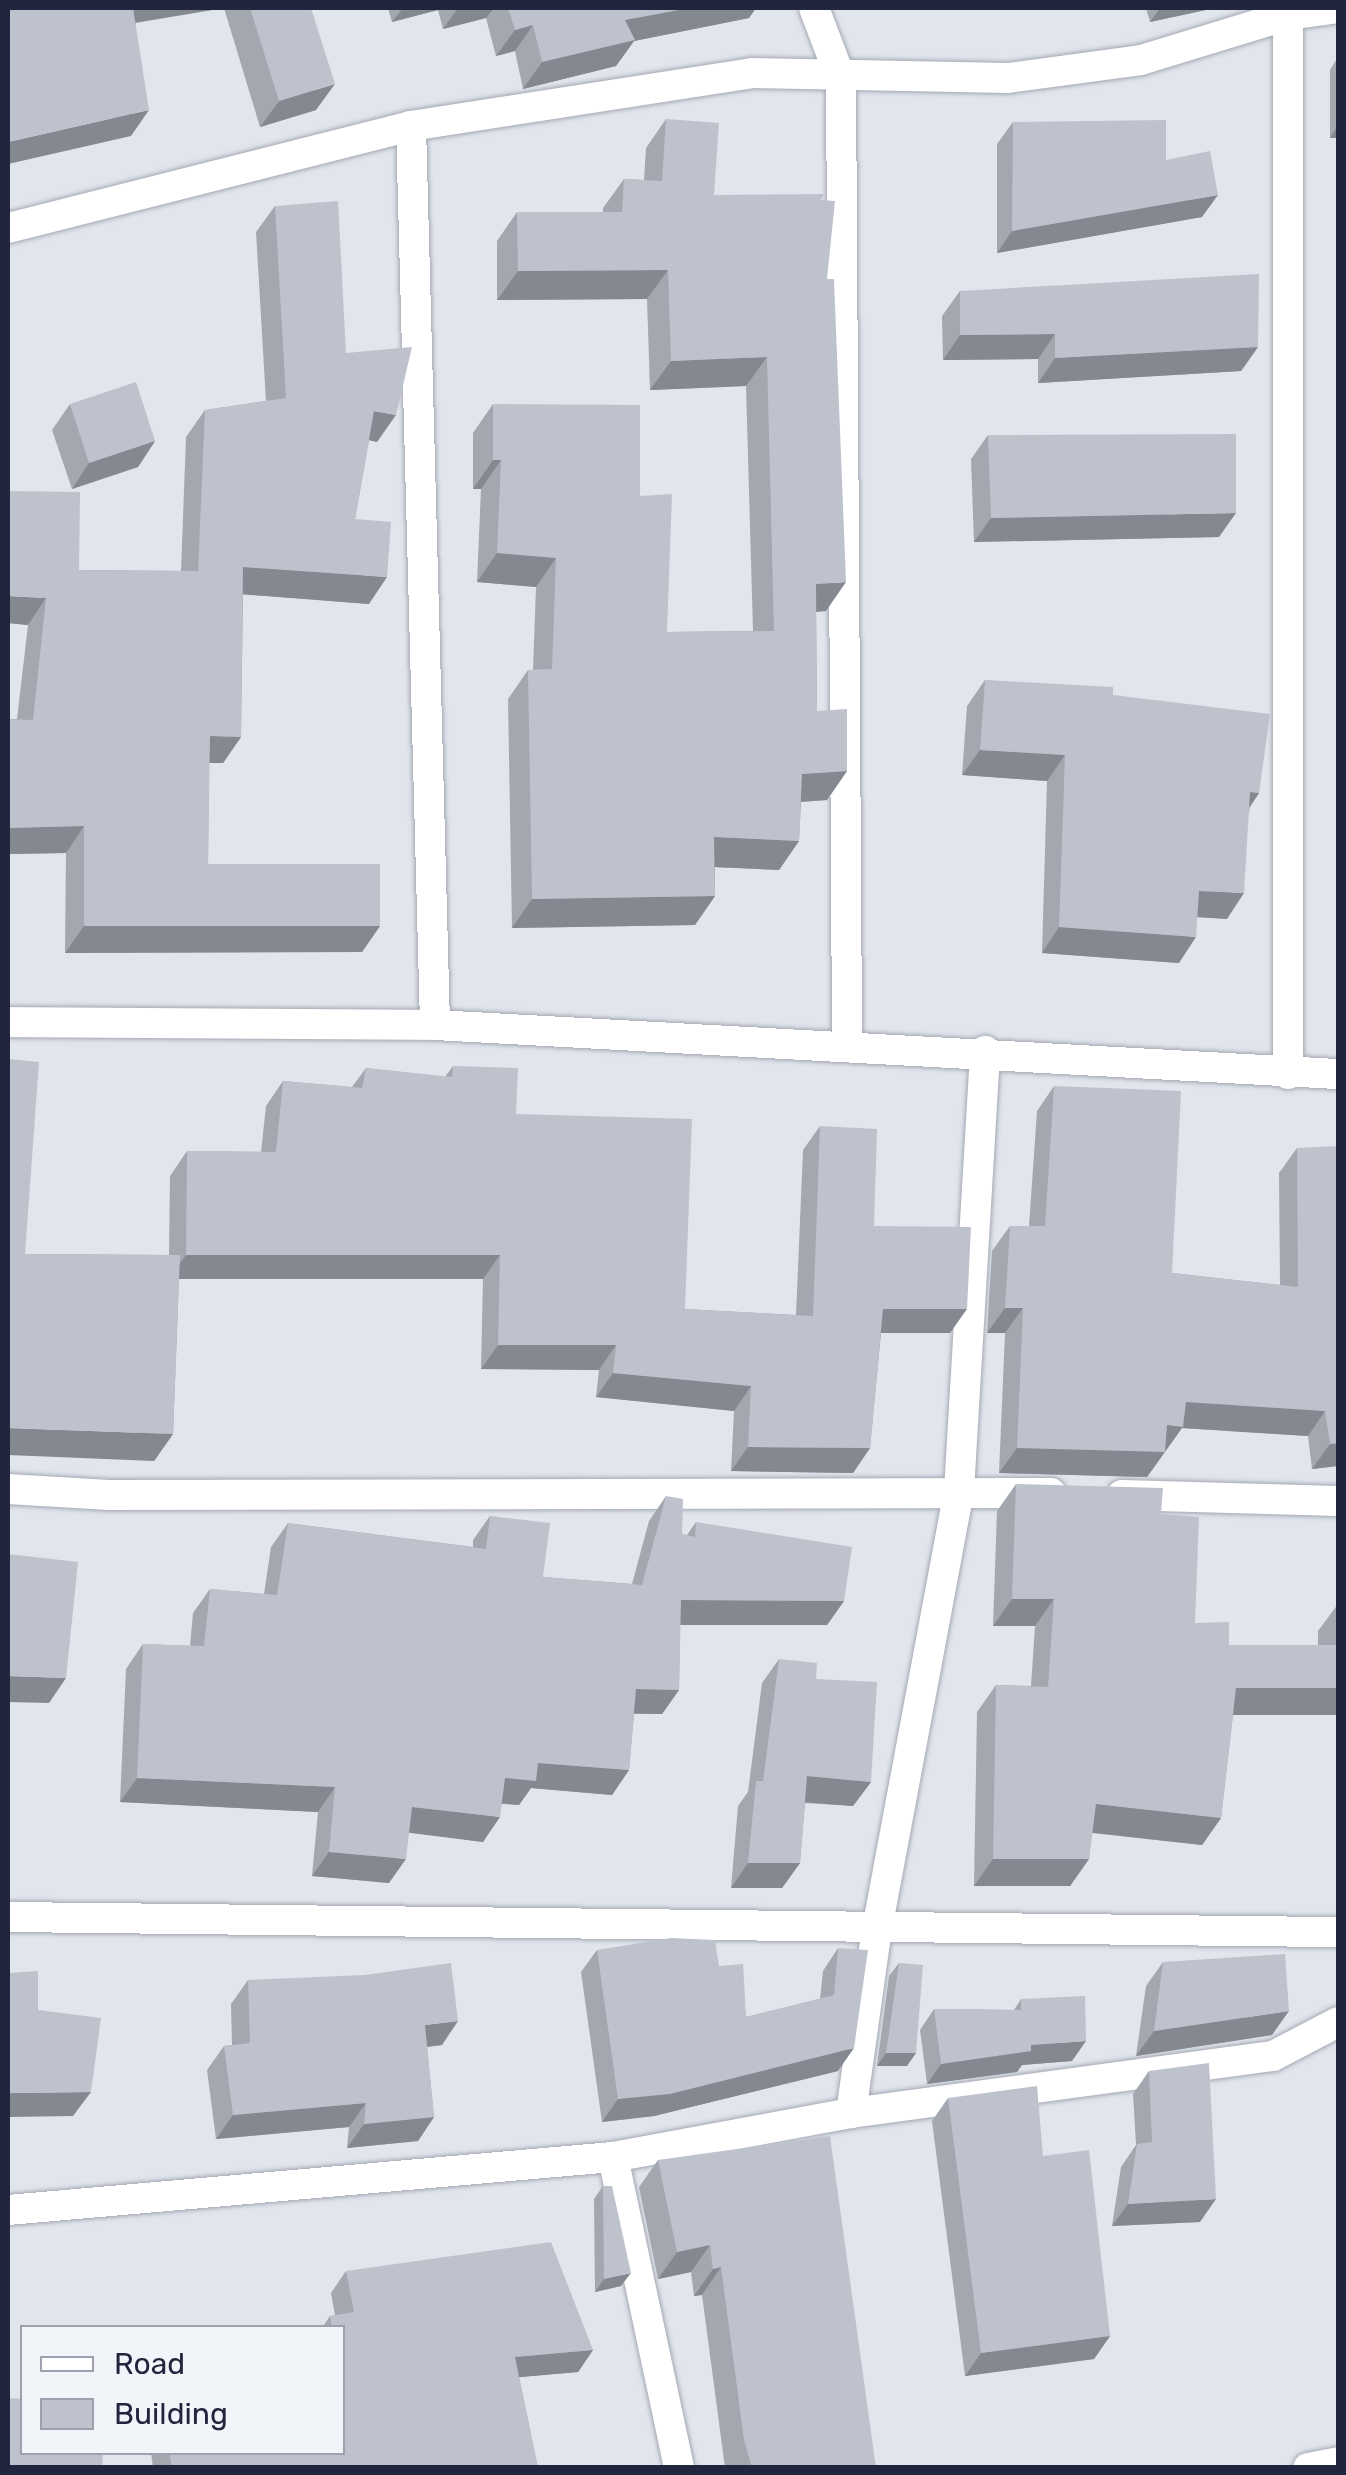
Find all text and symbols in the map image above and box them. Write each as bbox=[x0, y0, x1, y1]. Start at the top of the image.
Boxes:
legend bbox=[20, 2325, 345, 2455]
text: Road bbox=[114, 2346, 185, 2382]
text: Building bbox=[114, 2396, 228, 2432]

